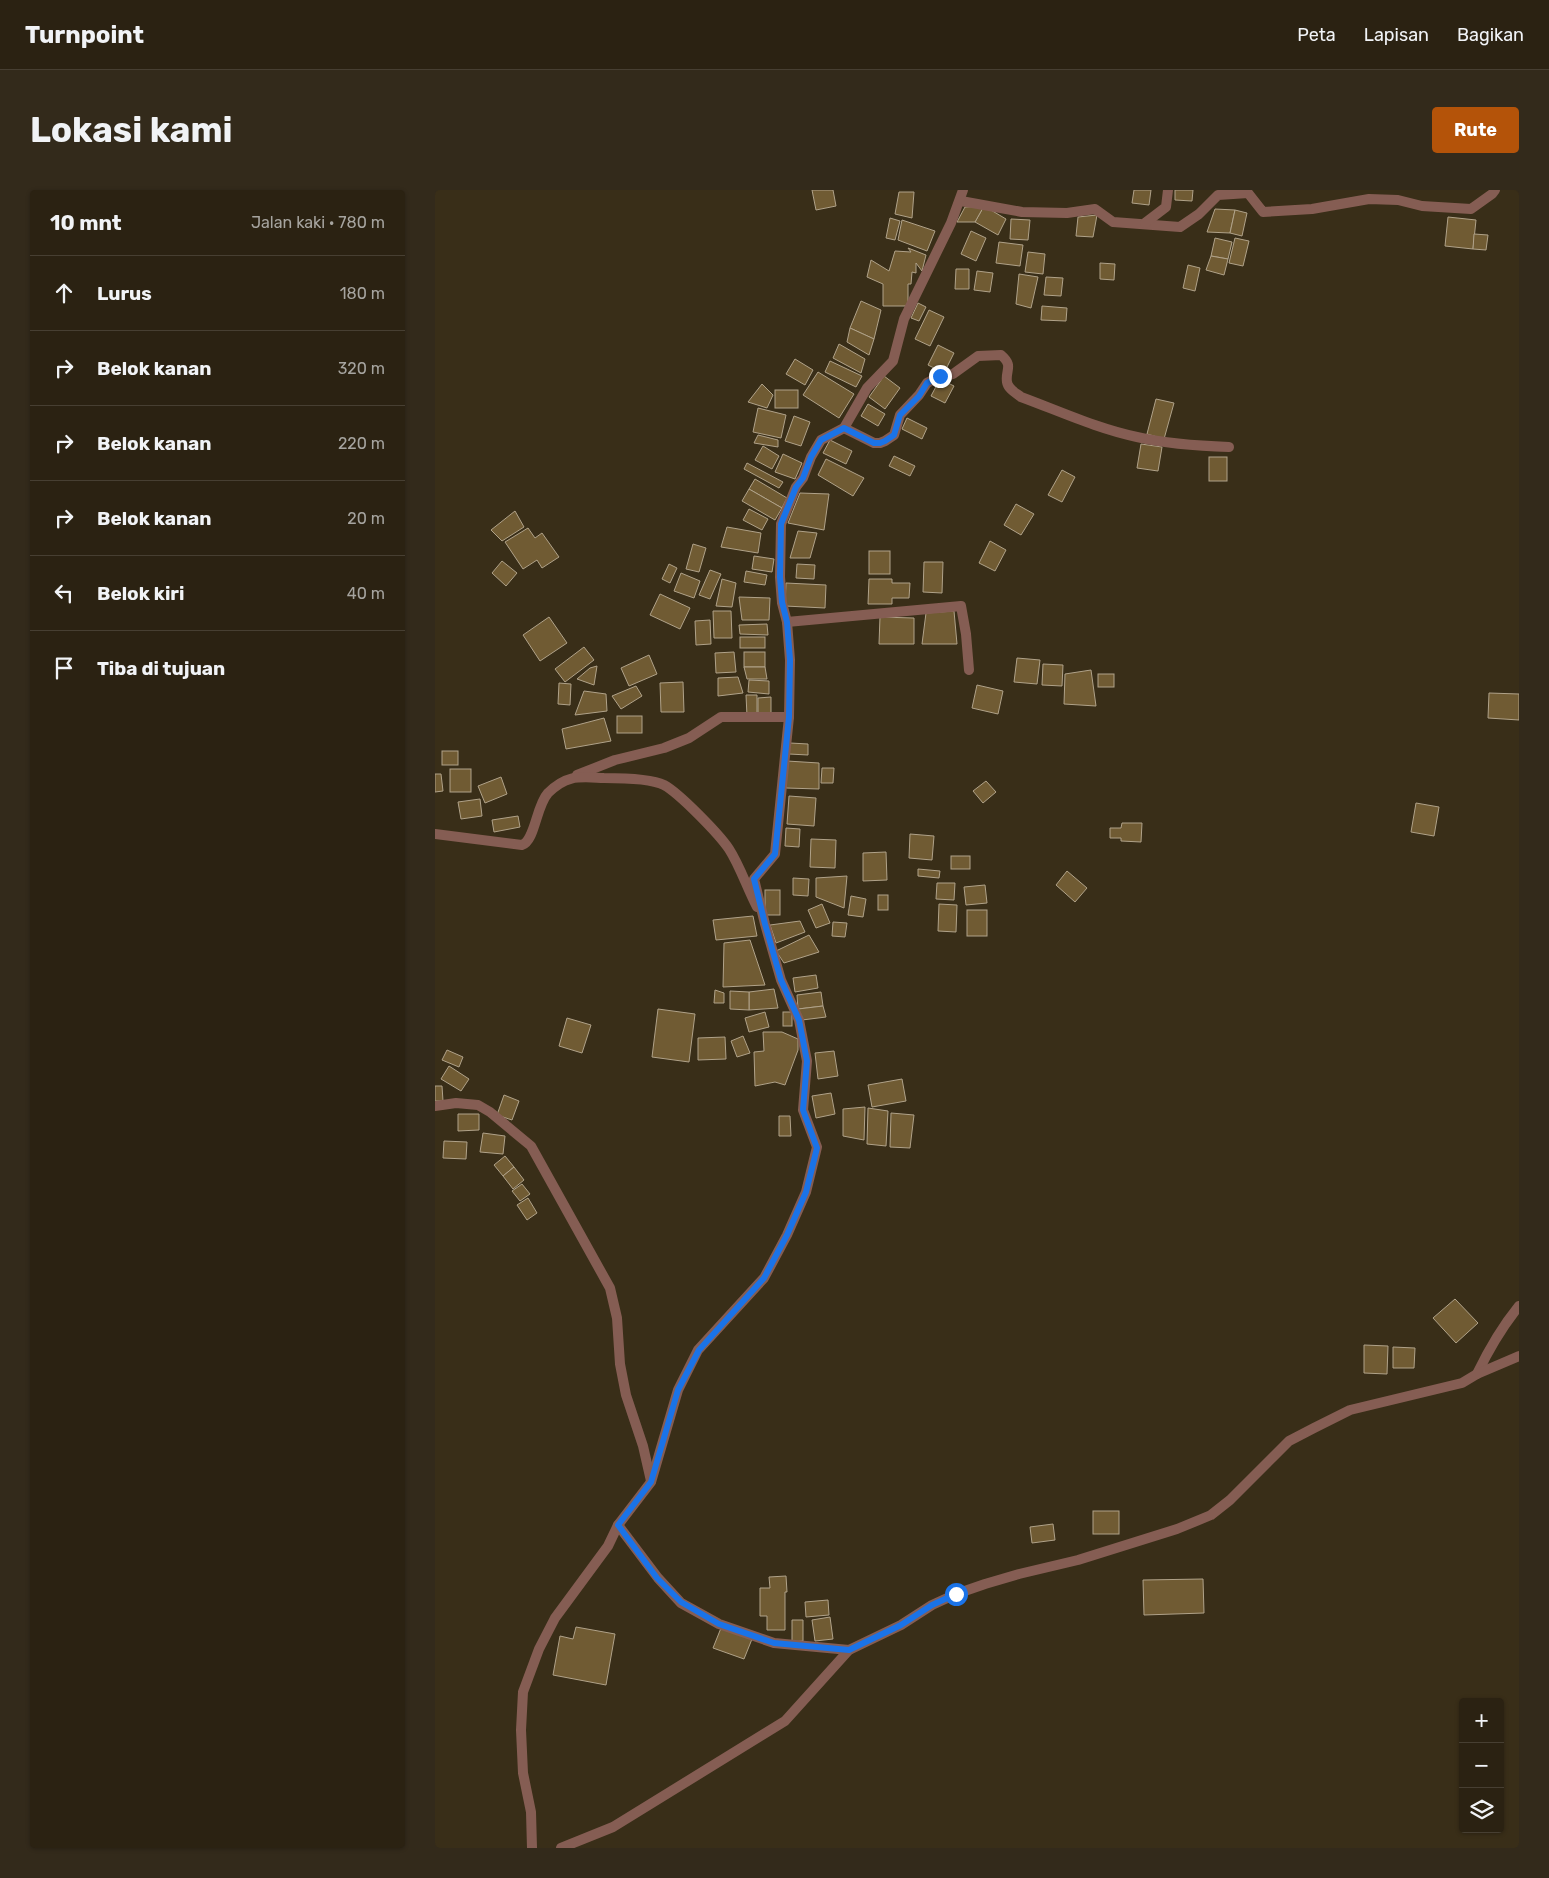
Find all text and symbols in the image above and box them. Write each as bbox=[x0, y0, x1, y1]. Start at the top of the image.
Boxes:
text: Turnpoint bbox=[25, 21, 144, 49]
text: Peta bbox=[1297, 24, 1336, 46]
text: Lapisan bbox=[1364, 24, 1429, 46]
text: Bagikan bbox=[1457, 24, 1524, 46]
button: Rute bbox=[1432, 107, 1519, 153]
text: Lokasi kami bbox=[30, 109, 233, 151]
text: 10 mnt bbox=[50, 210, 122, 235]
text: Jalan kaki · 780 m bbox=[251, 213, 385, 232]
icon: ahead bbox=[50, 279, 78, 307]
text: Lurus bbox=[97, 282, 152, 305]
text: 180 m bbox=[340, 284, 385, 303]
icon: right bbox=[50, 354, 78, 382]
text: Belok kanan bbox=[97, 357, 212, 380]
text: 320 m bbox=[338, 359, 385, 378]
route end bbox=[929, 365, 952, 388]
icon: right bbox=[50, 429, 78, 457]
text: Belok kanan bbox=[97, 432, 212, 455]
text: 220 m bbox=[338, 434, 385, 453]
icon: right bbox=[50, 504, 78, 532]
text: Belok kanan bbox=[97, 507, 212, 530]
text: 20 m bbox=[347, 509, 385, 528]
icon: left bbox=[50, 579, 78, 607]
text: Belok kiri bbox=[97, 582, 184, 605]
text: 40 m bbox=[347, 584, 385, 603]
icon: arrive bbox=[50, 654, 78, 682]
text: Tiba di tujuan bbox=[97, 657, 225, 680]
route start bbox=[945, 1583, 968, 1606]
map controls bbox=[1459, 1698, 1504, 1833]
button: + bbox=[1459, 1698, 1504, 1743]
button: − bbox=[1459, 1743, 1504, 1788]
button: layers bbox=[1459, 1788, 1504, 1833]

